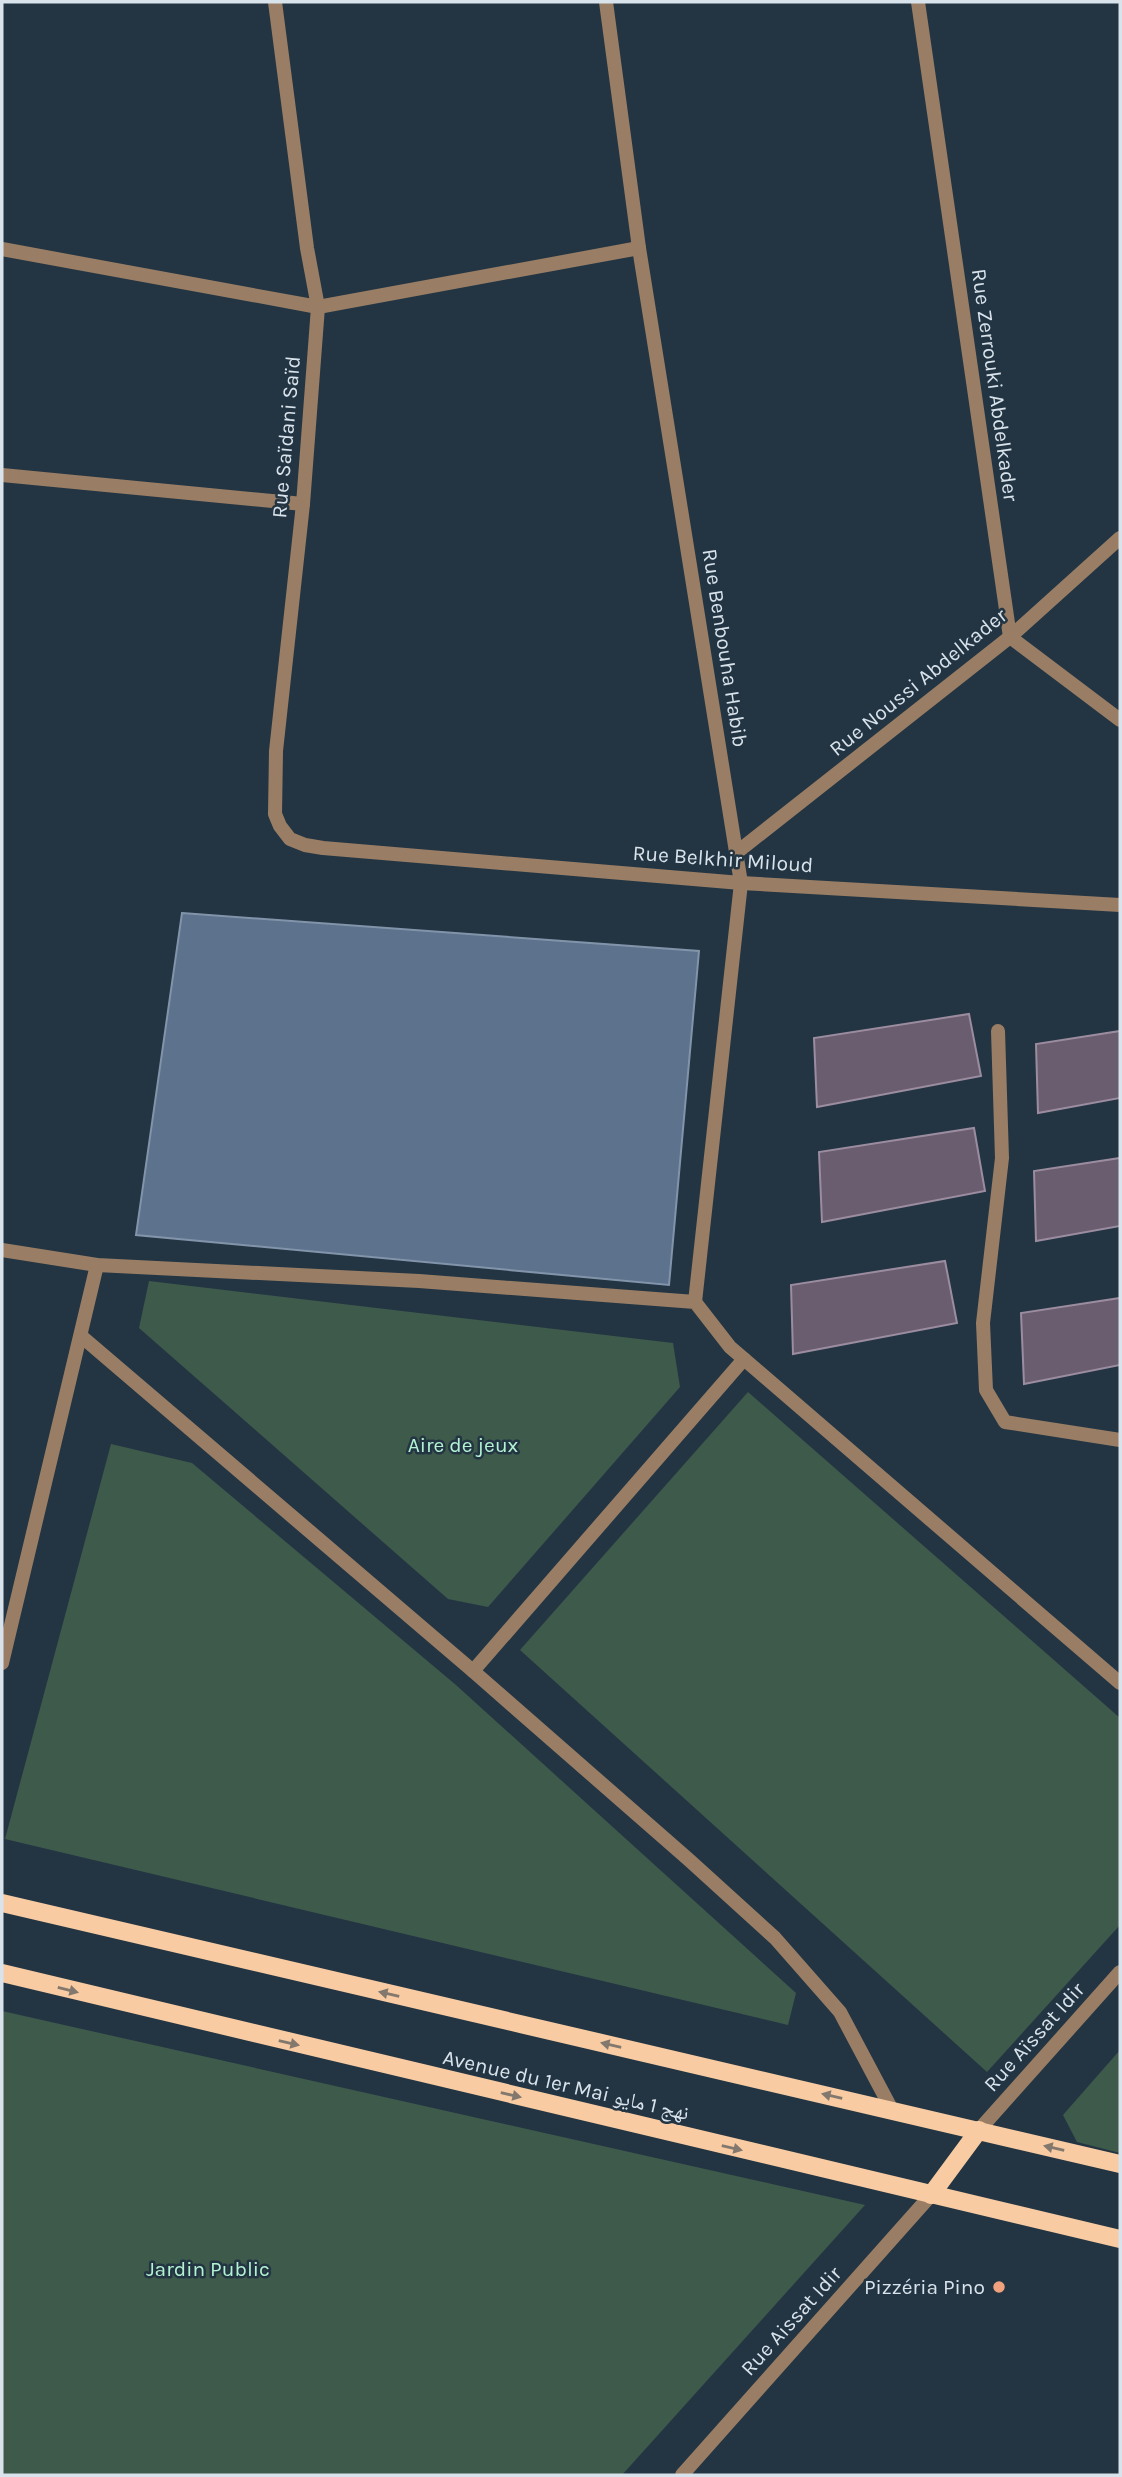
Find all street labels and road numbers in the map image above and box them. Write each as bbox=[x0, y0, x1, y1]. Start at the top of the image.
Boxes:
street label: Rue Zerrouki Abdelkader bbox=[967, 267, 1023, 503]
street label: Rue Saïdani Saïd bbox=[267, 355, 305, 519]
street label: Rue Benbouha Habib bbox=[697, 547, 753, 749]
street label: Rue Noussi Abdelkader bbox=[825, 603, 1012, 761]
street label: Rue Belkhir Miloud bbox=[632, 841, 814, 877]
street label: Rue Aïssat Idir bbox=[979, 1977, 1089, 2096]
street label: Avenue du 1er Mai نهج 1 مايو bbox=[440, 2045, 691, 2126]
street label: Rue Aissat Idir bbox=[736, 2261, 846, 2380]

